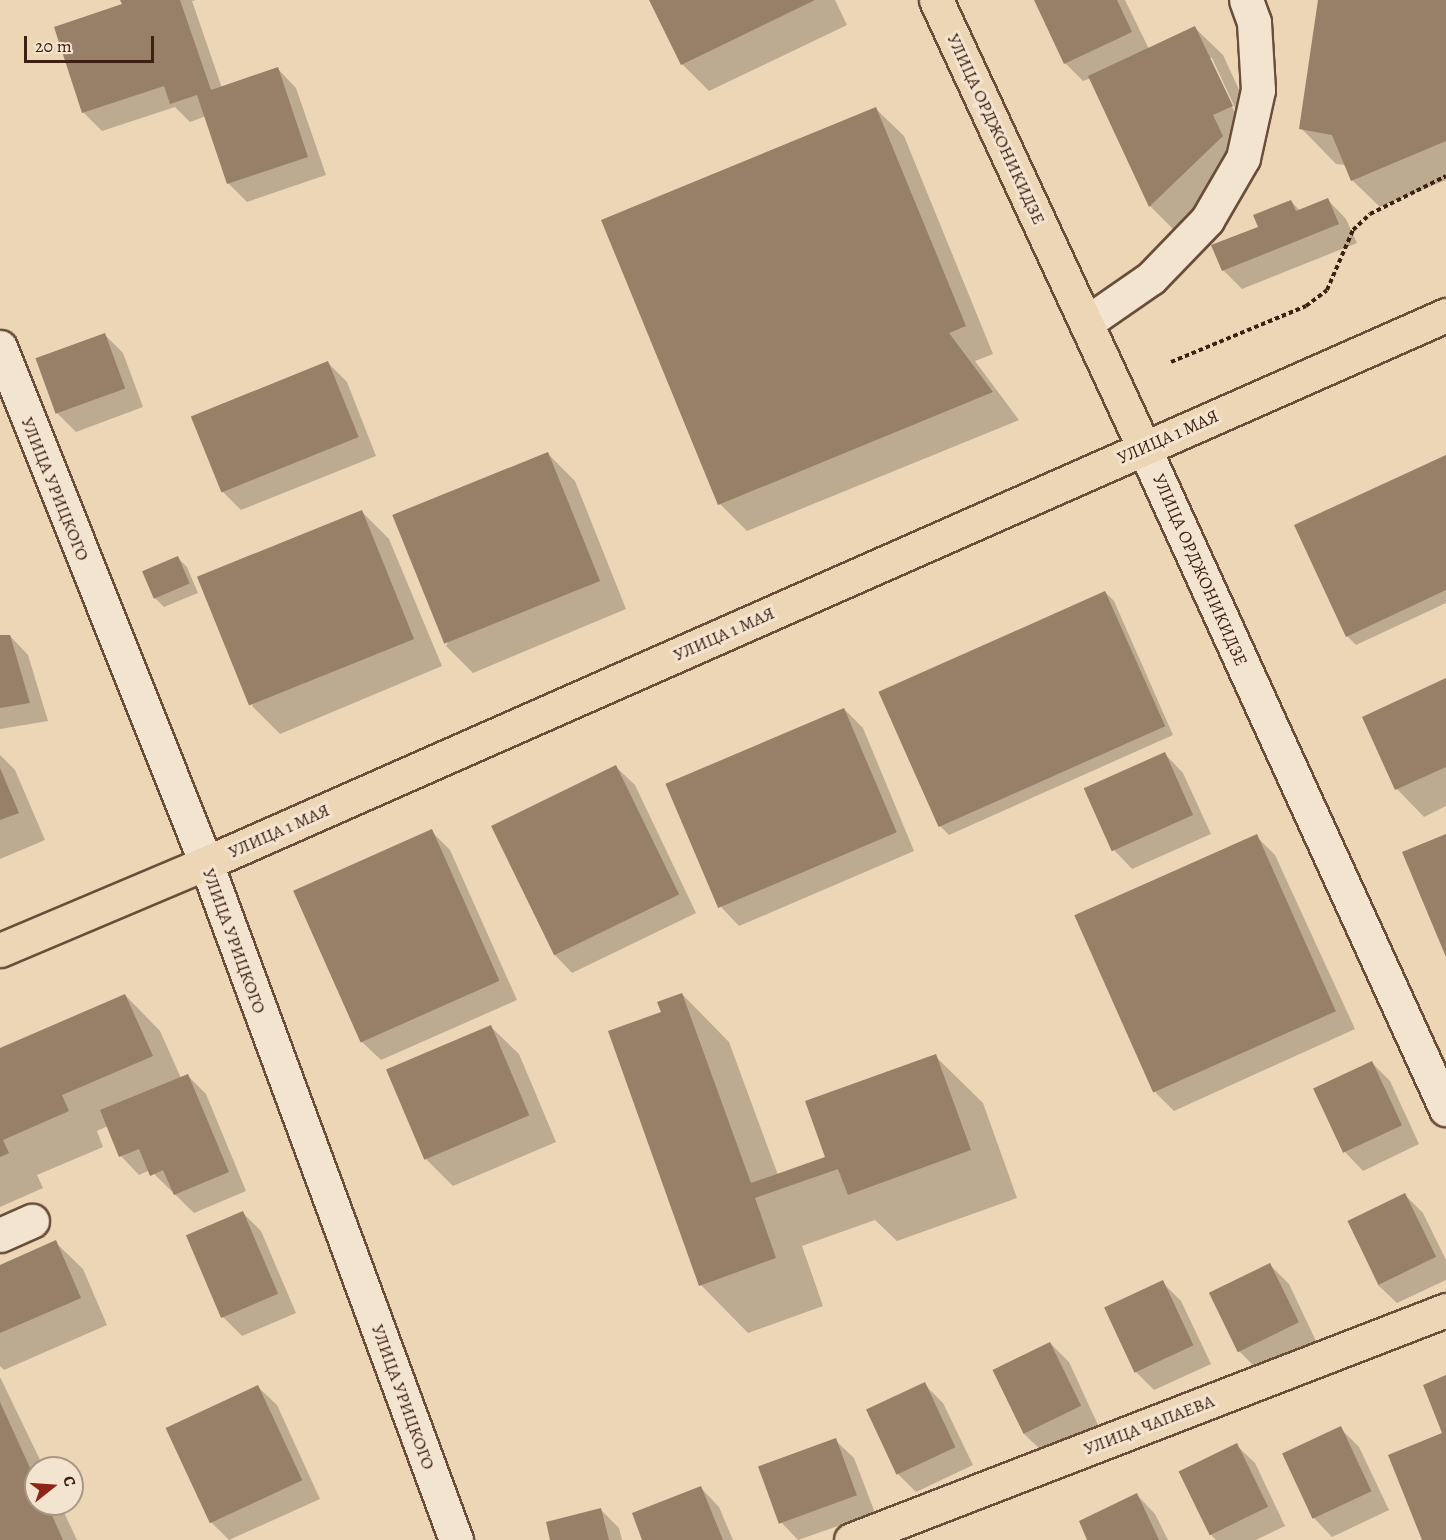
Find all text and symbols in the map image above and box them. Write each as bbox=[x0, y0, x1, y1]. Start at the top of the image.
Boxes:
scale bar bbox=[27, 24, 158, 62]
street label: УЛИЦА ОРДЖОНИКИДЗЕ bbox=[942, 30, 1050, 228]
text: 20 m bbox=[35, 34, 72, 58]
street label: УЛИЦА 1 МАЯ bbox=[1114, 405, 1222, 469]
street label: УЛИЦА УРИЦКОГО bbox=[16, 414, 94, 564]
street label: УЛИЦА ОРДЖОНИКИДЗЕ bbox=[1148, 471, 1252, 669]
street label: УЛИЦА 1 МАЯ bbox=[670, 602, 778, 666]
street label: УЛИЦА 1 МАЯ bbox=[225, 799, 333, 863]
street label: УЛИЦА УРИЦКОГО bbox=[198, 865, 270, 1017]
street label: УЛИЦА УРИЦКОГО bbox=[367, 1321, 439, 1473]
street label: УЛИЦА ЧАПАЕВА bbox=[1081, 1390, 1217, 1460]
north arrow bbox=[24, 1456, 84, 1516]
text: С bbox=[57, 1473, 81, 1489]

